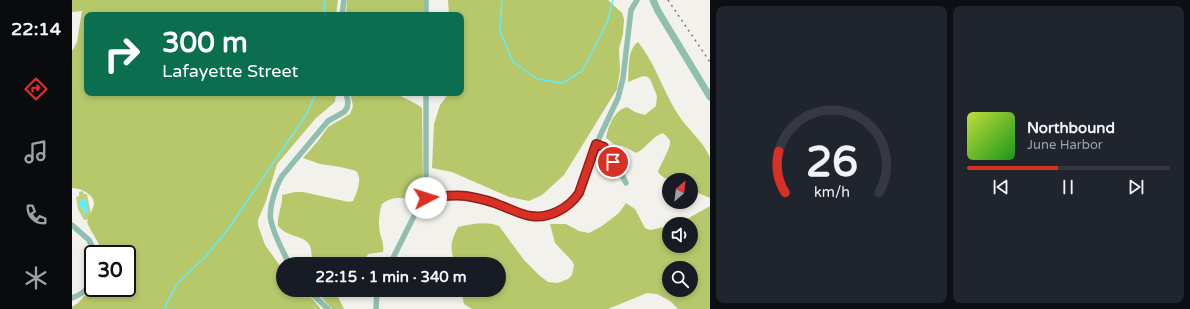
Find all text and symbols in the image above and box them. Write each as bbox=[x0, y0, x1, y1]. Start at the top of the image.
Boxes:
text: 22:14 bbox=[11, 18, 61, 40]
text: 300 m bbox=[162, 26, 248, 60]
icon: right bbox=[96, 28, 148, 80]
text: Lafayette Street bbox=[162, 60, 298, 82]
icon: directions bbox=[22, 75, 50, 103]
text: Northbound bbox=[1027, 119, 1115, 137]
text: 26 bbox=[805, 137, 858, 187]
text: June Harbor bbox=[1027, 137, 1103, 153]
icon: music bbox=[22, 138, 50, 166]
pin bbox=[596, 145, 630, 179]
icon: arrive bbox=[602, 151, 624, 173]
north arrow bbox=[662, 173, 698, 209]
map controls bbox=[662, 173, 698, 297]
icon: previous bbox=[990, 176, 1012, 198]
icon: pause bbox=[1057, 176, 1079, 198]
icon: next bbox=[1125, 176, 1147, 198]
position arrow bbox=[405, 177, 447, 219]
text: km/h bbox=[814, 183, 849, 200]
icon: phone bbox=[22, 201, 50, 229]
button: sound bbox=[662, 217, 698, 253]
speed limit sign: 30 bbox=[84, 245, 136, 297]
button: search bbox=[662, 261, 698, 297]
icon: climate bbox=[22, 264, 50, 292]
text: 22:15 · 1 min · 340 m bbox=[316, 268, 466, 286]

